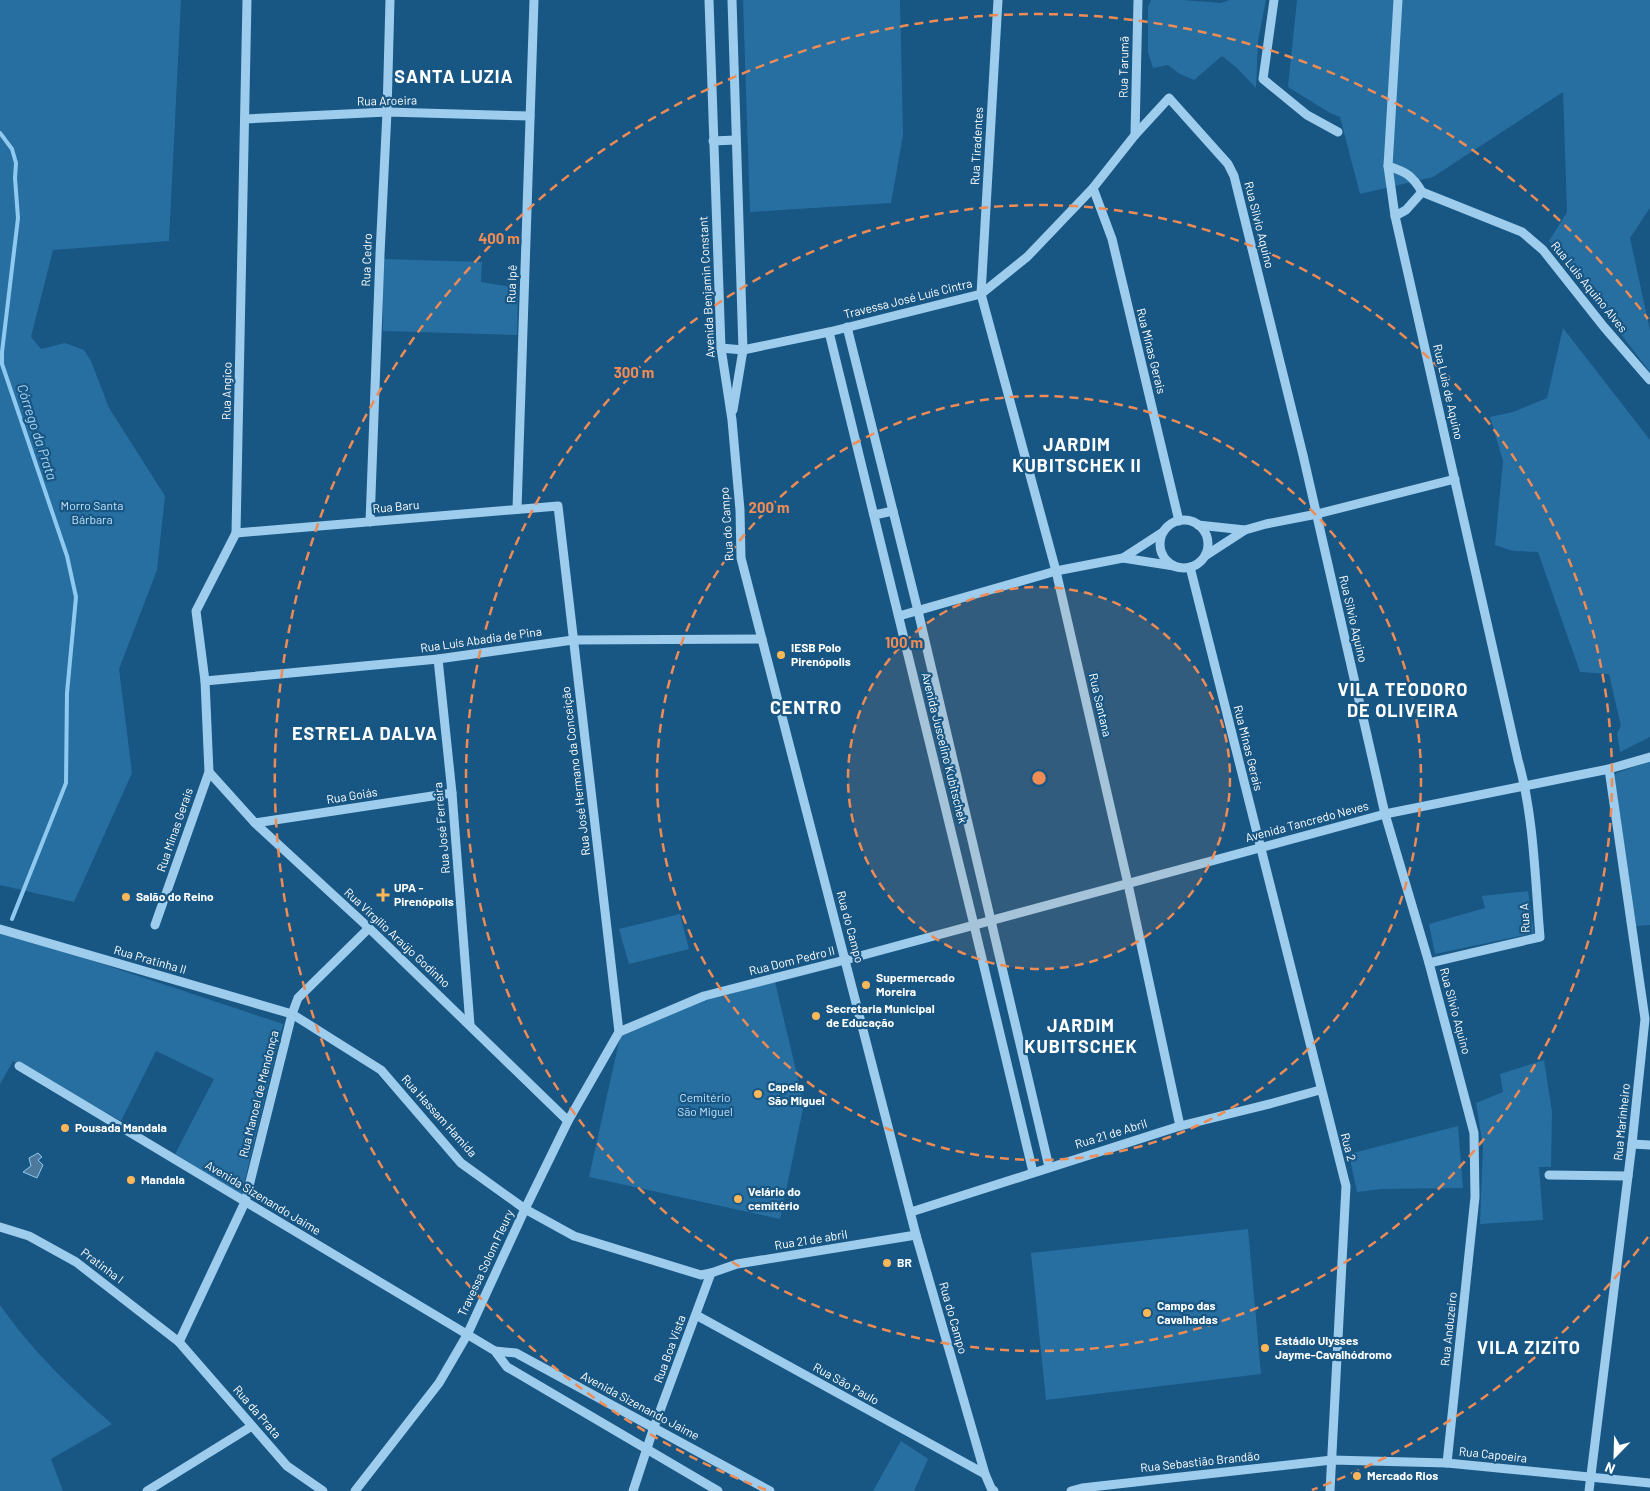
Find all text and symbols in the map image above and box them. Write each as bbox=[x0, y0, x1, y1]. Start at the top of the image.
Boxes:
street label: Rua Tarumã bbox=[1115, 36, 1131, 98]
district label: SANTA LUZIA bbox=[394, 65, 514, 87]
street label: Rua Aroeira bbox=[357, 92, 417, 108]
street label: Rua Tiradentes bbox=[967, 106, 985, 185]
street label: Rua Silvio Aquino bbox=[1242, 180, 1278, 270]
street label: Avenida Benjamin Constant bbox=[695, 216, 717, 358]
text: 400 m bbox=[478, 229, 520, 247]
street label: Rua Cedro bbox=[358, 233, 374, 287]
street label: Rua Luis Aquino Alves bbox=[1549, 238, 1631, 335]
street label: Rua Ipê bbox=[503, 265, 519, 303]
street label: Travessa José Luís Cintra bbox=[842, 275, 973, 321]
street label: Rua Minas Gerais bbox=[1135, 306, 1169, 395]
street label: Rua Luís de Aquino bbox=[1431, 343, 1467, 441]
street label: Rua Angico bbox=[218, 362, 234, 420]
text: 300 m bbox=[614, 363, 654, 381]
water label: Córrego da Prata bbox=[14, 382, 61, 482]
district label: JARDIM KUBITSCHEK II bbox=[1012, 433, 1142, 476]
street label: Rua do Campo bbox=[716, 487, 736, 562]
street label: Rua Baru bbox=[372, 497, 420, 515]
park label: Morro Santa Bárbara bbox=[61, 498, 123, 526]
text: 200 m bbox=[748, 498, 790, 516]
street label: Rua Silvio Aquino bbox=[1337, 574, 1371, 664]
street label: Rua Luís Abadia de Pina bbox=[419, 624, 542, 654]
text: 100 m bbox=[885, 633, 923, 651]
place label: IESB Polo Pirenópolis bbox=[791, 640, 851, 668]
marker: IESB Polo Pirenópolis bbox=[775, 649, 787, 661]
street label: Avenida Juscelino Kubitschek bbox=[919, 671, 970, 825]
street label: Rua Santana bbox=[1087, 672, 1115, 738]
district label: VILA TEODORO DE OLIVEIRA bbox=[1338, 678, 1468, 721]
street label: Rua José Hermano da Conceição bbox=[558, 686, 592, 856]
district label: CENTRO bbox=[770, 696, 842, 718]
street label: Rua Minas Gerais bbox=[1232, 703, 1266, 792]
district label: ESTRELA DALVA bbox=[292, 722, 438, 744]
centre of rings bbox=[1030, 769, 1048, 787]
street label: Rua José Ferreira bbox=[430, 782, 452, 874]
street label: Rua Goiás bbox=[325, 784, 378, 806]
street label: Rua Minas Gerais bbox=[153, 786, 195, 873]
street label: Avenida Tancredo Neves bbox=[1244, 798, 1370, 844]
place label: UPA - Pirenópolis bbox=[394, 880, 454, 908]
street label: Rua Virgílio Araújo Godinho bbox=[342, 885, 453, 990]
marker: UPA - Pirenópolis bbox=[376, 888, 390, 902]
place label: Salão do Reino bbox=[136, 889, 214, 903]
street label: Rua do Campo bbox=[835, 889, 867, 964]
marker: Salão do Reino bbox=[120, 891, 132, 903]
street label: Rua A bbox=[1516, 903, 1532, 933]
street label: Rua Pratinha II bbox=[112, 942, 188, 976]
street label: Rua Dom Pedro II bbox=[747, 943, 836, 977]
street label: Rua Silvio Aquino bbox=[1438, 966, 1474, 1055]
place label: Supermercado Moreira bbox=[876, 970, 955, 998]
marker: Supermercado Moreira bbox=[860, 979, 872, 991]
place label: Secretaria Municipal de Educação bbox=[826, 1001, 935, 1029]
marker: Secretaria Municipal de Educação bbox=[810, 1010, 822, 1022]
district label: JARDIM KUBITSCHEK bbox=[1024, 1014, 1138, 1057]
street label: Rua Manoel de Mendonça bbox=[236, 1029, 281, 1159]
street label: Rua Hassam Hamida bbox=[399, 1071, 480, 1159]
place label: Capela São Miguel bbox=[768, 1079, 825, 1107]
street label: Rua Marinheiro bbox=[1610, 1083, 1632, 1161]
marker: Capela São Miguel bbox=[752, 1088, 764, 1100]
park label: Cemitério São Miguel bbox=[677, 1090, 733, 1118]
street label: Rua 21 de Abril bbox=[1073, 1115, 1148, 1151]
place label: Pousada Mandala bbox=[75, 1120, 167, 1134]
marker: Pousada Mandala bbox=[59, 1122, 71, 1134]
street label: Rua 2 bbox=[1338, 1131, 1359, 1162]
street label: Avenida Sizenando Jaime bbox=[203, 1157, 324, 1237]
place label: Mandala bbox=[141, 1172, 185, 1186]
marker: Mandala bbox=[125, 1174, 137, 1186]
place label: Velário do cemitério bbox=[748, 1184, 801, 1212]
marker: Velário do cemitério bbox=[732, 1193, 744, 1205]
street label: Travessa Solom Fleury bbox=[454, 1207, 516, 1318]
street label: Rua 21 de abril bbox=[773, 1226, 848, 1252]
street label: Pratinha I bbox=[79, 1245, 127, 1286]
place label: BR bbox=[897, 1255, 912, 1269]
marker: BR bbox=[881, 1257, 893, 1269]
street label: Rua do Campo bbox=[937, 1280, 971, 1355]
street label: Rua Anduzeiro bbox=[1437, 1291, 1459, 1367]
place label: Campo das Cavalhadas bbox=[1157, 1298, 1218, 1326]
marker: Campo das Cavalhadas bbox=[1141, 1307, 1153, 1319]
street label: Rua Boa Vista bbox=[650, 1313, 688, 1385]
place label: Estádio Ulysses Jayme-Cavalhódromo bbox=[1275, 1333, 1392, 1361]
district label: VILA ZIZITO bbox=[1477, 1336, 1581, 1358]
marker: Estádio Ulysses Jayme-Cavalhódromo bbox=[1259, 1342, 1271, 1354]
street label: Rua São Paulo bbox=[811, 1359, 882, 1407]
street label: Avenida Sizenando Jaime bbox=[579, 1368, 702, 1442]
street label: Rua da Prata bbox=[231, 1382, 285, 1441]
north arrow bbox=[1590, 1431, 1640, 1481]
street label: Rua Capoeira bbox=[1458, 1443, 1528, 1465]
street label: Rua Sebastião Brandão bbox=[1139, 1448, 1260, 1474]
text: N bbox=[1602, 1459, 1617, 1478]
place label: Mercado Rios bbox=[1367, 1468, 1438, 1482]
marker: Mercado Rios bbox=[1351, 1470, 1363, 1482]

